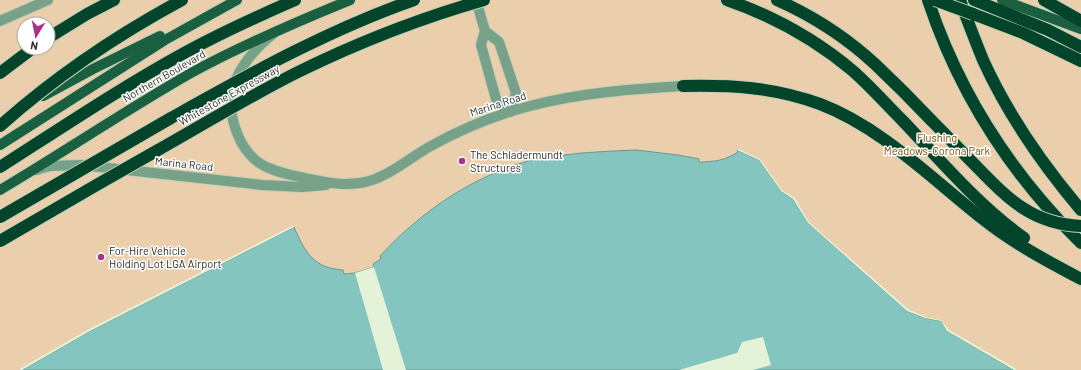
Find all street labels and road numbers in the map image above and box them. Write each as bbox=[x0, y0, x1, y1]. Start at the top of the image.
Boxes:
street label: Northern Boulevard bbox=[120, 47, 207, 104]
street label: Whitestone Expressway bbox=[176, 61, 281, 128]
street label: Marina Road bbox=[468, 88, 528, 119]
street label: Marina Road bbox=[154, 154, 214, 173]

